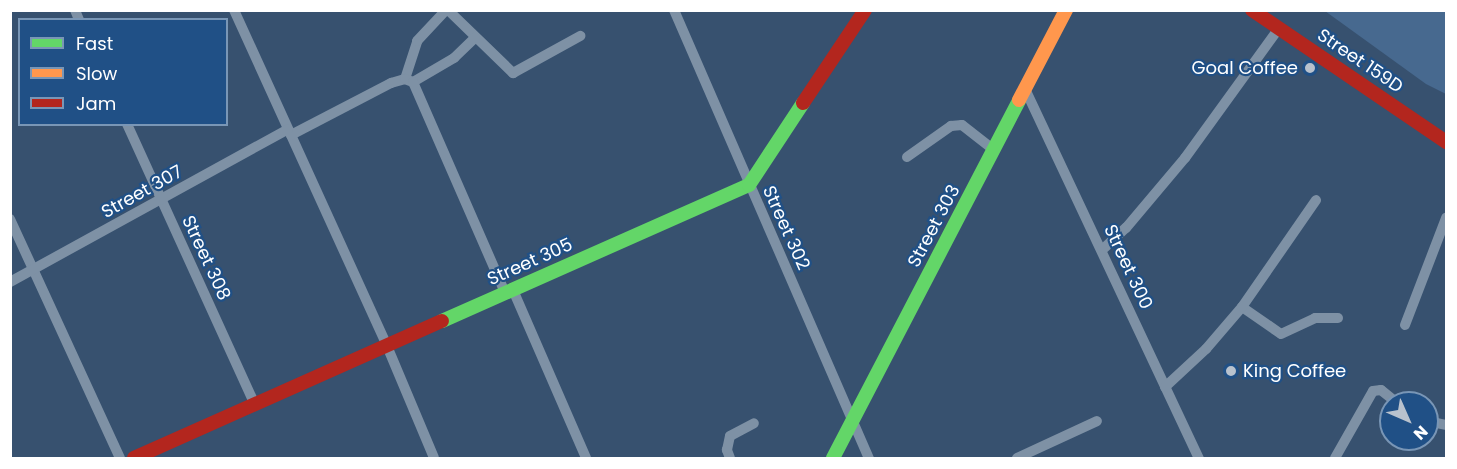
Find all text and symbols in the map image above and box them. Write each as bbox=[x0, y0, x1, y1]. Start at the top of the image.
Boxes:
legend bbox=[18, 18, 228, 126]
street label: Street 159D bbox=[1313, 24, 1407, 98]
text: Fast bbox=[76, 31, 113, 56]
place label: Goal Coffee bbox=[1191, 57, 1298, 79]
text: Slow bbox=[76, 61, 117, 86]
marker: Goal Coffee bbox=[1303, 61, 1317, 75]
text: Jam bbox=[76, 91, 116, 116]
street label: Street 307 bbox=[98, 161, 186, 223]
street label: Street 303 bbox=[903, 181, 965, 271]
street label: Street 302 bbox=[758, 183, 814, 273]
street label: Street 308 bbox=[177, 212, 235, 304]
street label: Street 300 bbox=[1099, 221, 1157, 313]
street label: Street 305 bbox=[484, 234, 576, 290]
place label: King Coffee bbox=[1243, 360, 1346, 382]
marker: King Coffee bbox=[1224, 364, 1238, 378]
north arrow bbox=[1379, 391, 1439, 451]
text: N bbox=[1408, 420, 1433, 445]

